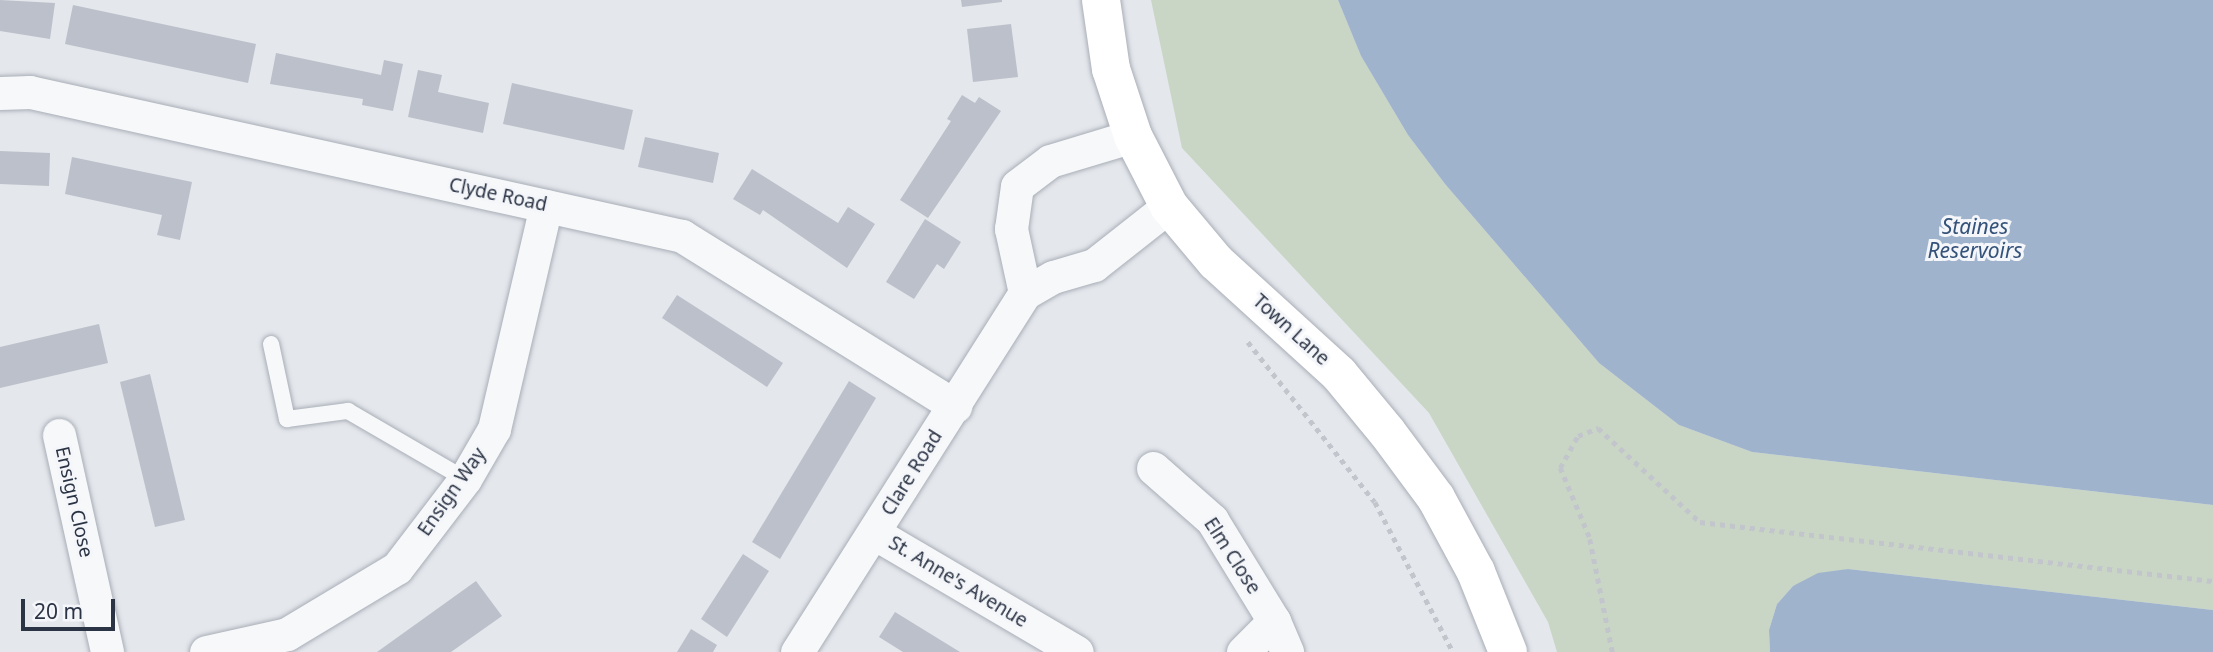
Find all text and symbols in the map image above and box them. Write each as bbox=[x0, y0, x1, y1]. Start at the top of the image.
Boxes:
street label: Clyde Road bbox=[447, 173, 549, 217]
water label: Staines Reservoirs bbox=[1928, 213, 2022, 263]
street label: Town Lane bbox=[1248, 290, 1334, 370]
street label: Clare Road bbox=[877, 426, 947, 520]
street label: Ensign Close bbox=[50, 444, 98, 560]
street label: Ensign Way bbox=[413, 444, 491, 540]
street label: Elm Close bbox=[1199, 514, 1265, 598]
street label: St. Anne's Avenue bbox=[884, 532, 1032, 632]
scale bar bbox=[24, 586, 119, 630]
text: 20 m bbox=[34, 597, 83, 625]

